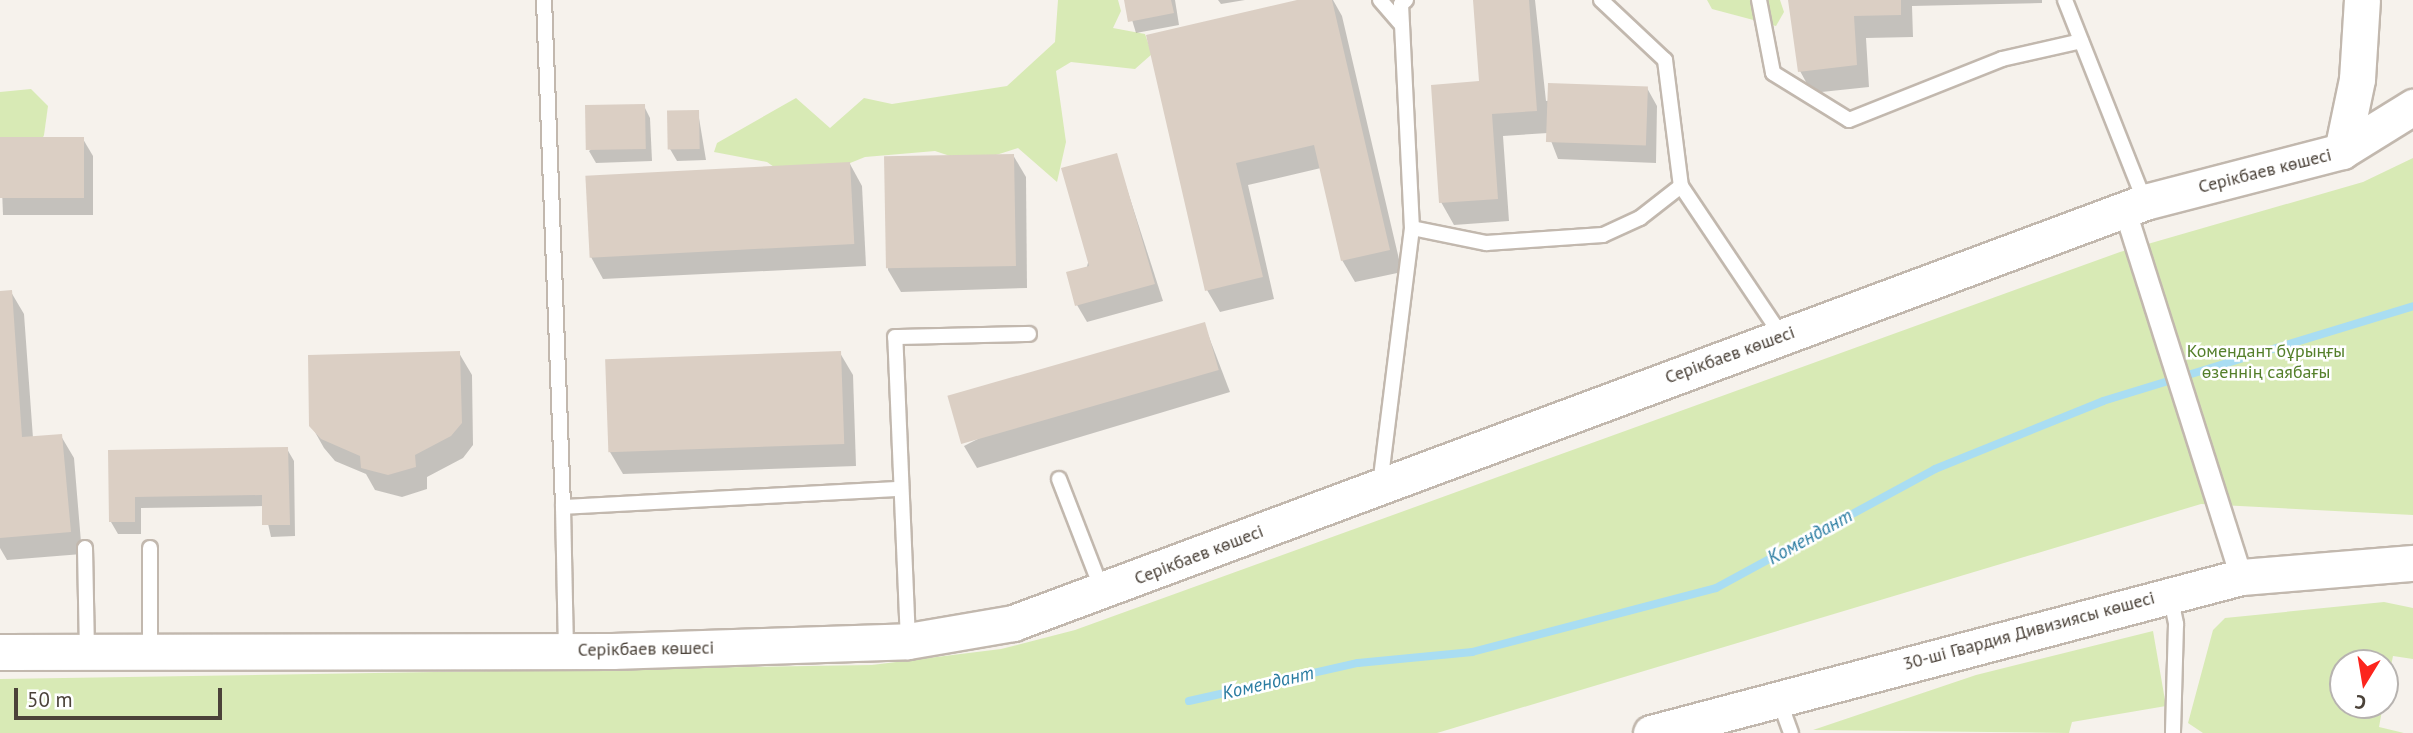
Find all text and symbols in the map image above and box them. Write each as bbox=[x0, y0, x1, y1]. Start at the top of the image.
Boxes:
street label: Серікбаев көшесі bbox=[2196, 144, 2334, 198]
street label: Серікбаев көшесі bbox=[1662, 321, 1798, 389]
park label: Комендант бұрыңғы өзеннің саябағы bbox=[2187, 341, 2345, 384]
water label: Комендант bbox=[1764, 504, 1856, 570]
street label: Серікбаев көшесі bbox=[1131, 520, 1267, 590]
street label: 30-ші Гвардия Дивизиясы көшесі bbox=[1900, 587, 2158, 675]
street label: Серікбаев көшесі bbox=[577, 637, 715, 661]
north arrow bbox=[2329, 649, 2399, 719]
water label: Комендант bbox=[1220, 661, 1316, 705]
scale bar bbox=[18, 674, 226, 718]
text: 50 m bbox=[27, 686, 73, 713]
text: С bbox=[2353, 690, 2368, 715]

